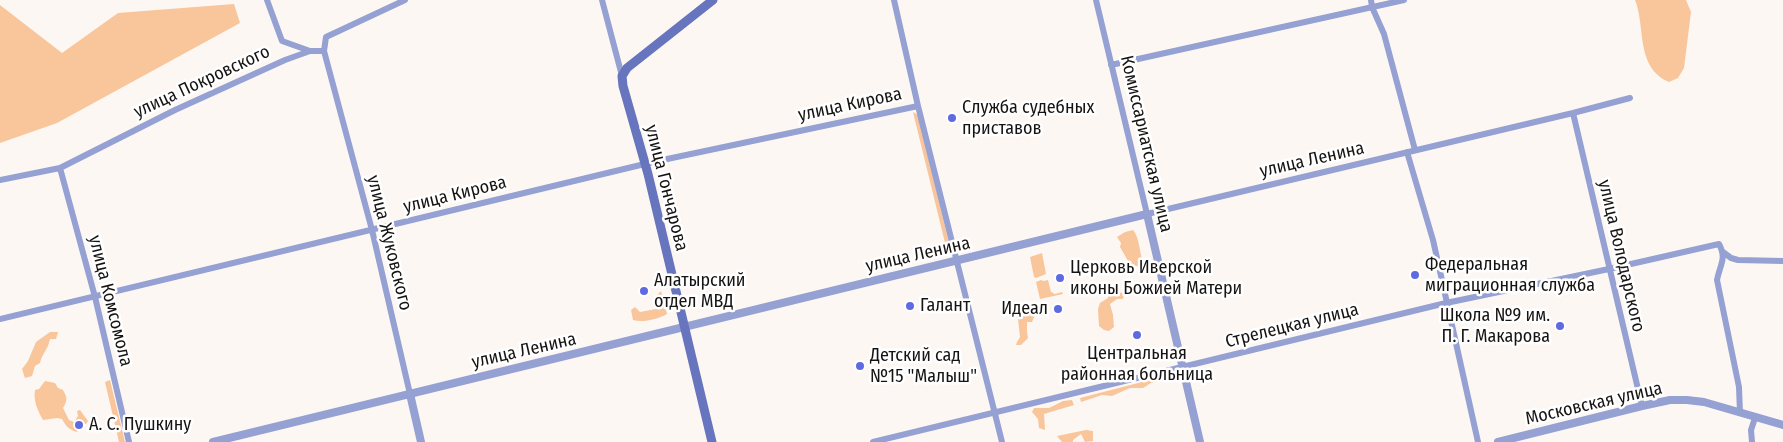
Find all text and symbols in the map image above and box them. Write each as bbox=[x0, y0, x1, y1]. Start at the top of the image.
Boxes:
street label: улица Покровского bbox=[131, 41, 273, 123]
street label: Комиссариатская улица bbox=[1115, 54, 1177, 234]
street label: улица Кирова bbox=[796, 83, 904, 127]
place label: Служба судебных приставов bbox=[962, 97, 1094, 140]
marker: Служба судебных приставов bbox=[946, 112, 958, 124]
street label: улица Гончарова bbox=[640, 123, 692, 253]
street label: улица Ленина bbox=[1258, 138, 1366, 182]
street label: улица Кирова bbox=[401, 172, 509, 218]
street label: улица Жуковского bbox=[362, 173, 416, 313]
street label: улица Володарского bbox=[1593, 178, 1649, 334]
street label: улица Комсомола bbox=[83, 233, 137, 369]
street label: улица Ленина bbox=[864, 233, 972, 277]
place label: Федеральная миграционная служба bbox=[1425, 254, 1595, 296]
place label: Церковь Иверской иконы Божией Матери bbox=[1070, 257, 1242, 300]
marker: Федеральная миграционная служба bbox=[1409, 269, 1421, 281]
place label: Алатырский отдел МВД bbox=[654, 270, 746, 312]
marker: Церковь Иверской иконы Божией Матери bbox=[1054, 272, 1066, 284]
marker: Алатырский отдел МВД bbox=[638, 285, 650, 297]
place label: Галант bbox=[920, 295, 970, 317]
place label: Идеал bbox=[1001, 298, 1048, 320]
street label: Стрелецкая улица bbox=[1223, 299, 1361, 353]
marker: Галант bbox=[904, 300, 916, 312]
marker: Идеал bbox=[1052, 303, 1064, 315]
place label: Школа №9 им. П. Г. Макарова bbox=[1440, 305, 1550, 348]
marker: Школа №9 им. П. Г. Макарова bbox=[1554, 320, 1566, 332]
street label: улица Ленина bbox=[470, 329, 578, 373]
marker: Центральная районная больница bbox=[1131, 329, 1143, 341]
place label: Центральная районная больница bbox=[1061, 343, 1213, 386]
place label: Детский сад №15 "Малыш" bbox=[870, 345, 977, 388]
marker: Детский сад №15 "Малыш" bbox=[854, 360, 866, 372]
street label: Московская улица bbox=[1524, 378, 1664, 430]
place label: А. С. Пушкину bbox=[89, 414, 191, 436]
marker: А. С. Пушкину bbox=[73, 419, 85, 431]

